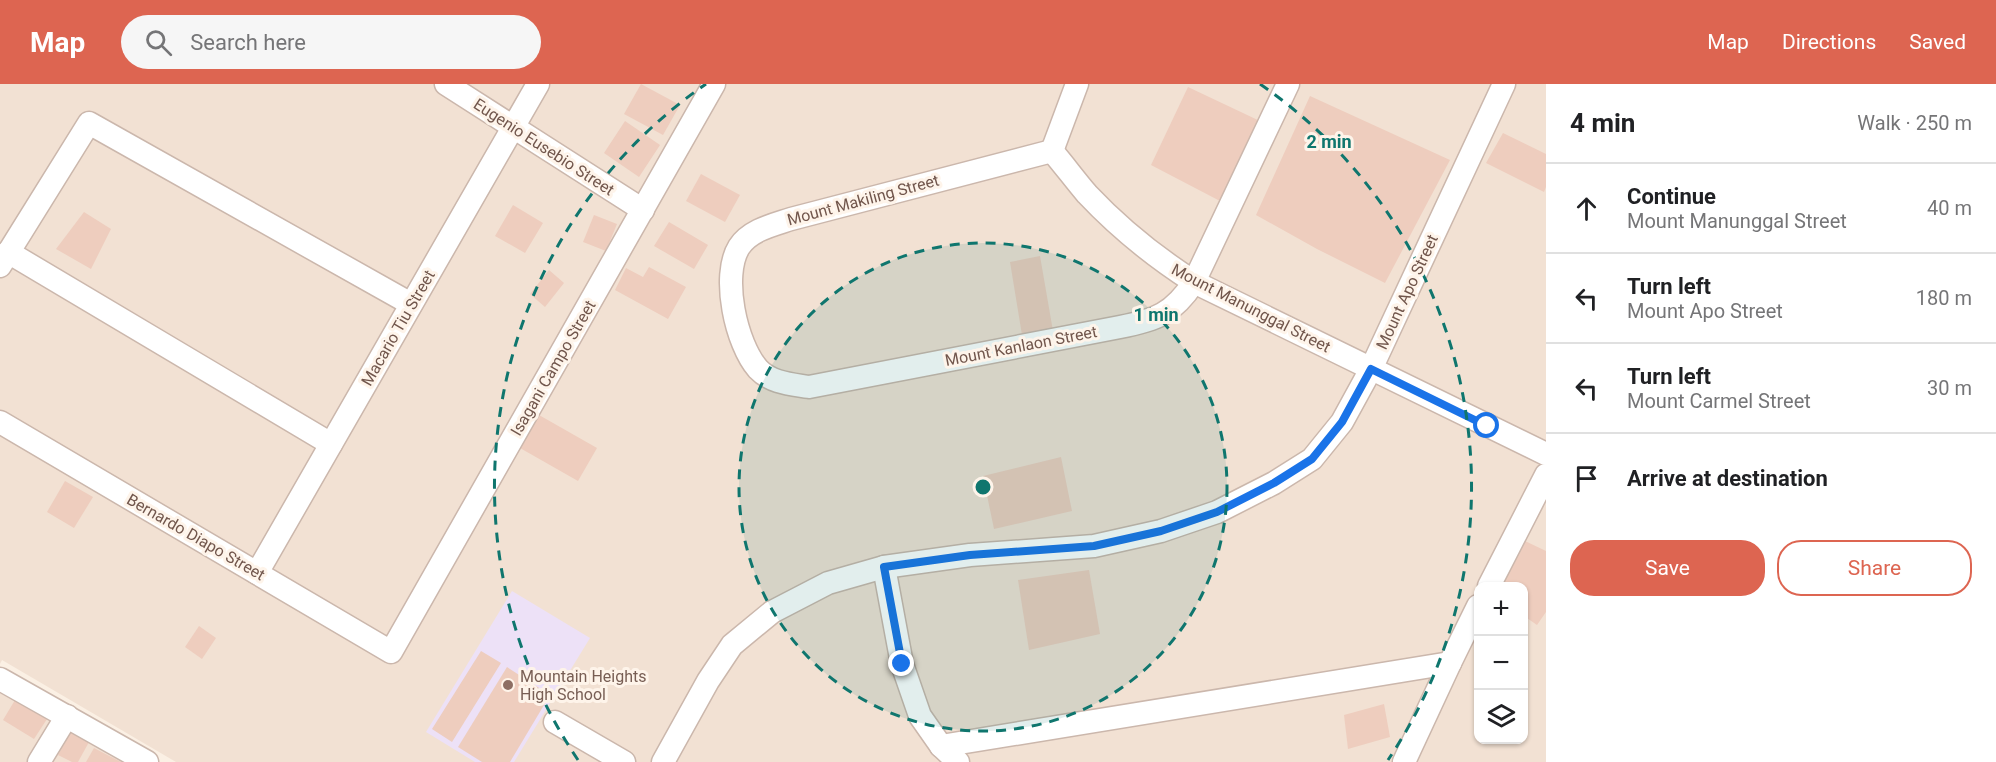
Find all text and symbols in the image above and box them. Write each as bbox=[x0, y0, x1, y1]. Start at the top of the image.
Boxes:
search box bbox=[121, 15, 541, 69]
text: Map bbox=[30, 26, 85, 59]
icon: search bbox=[142, 26, 175, 59]
text: Search here bbox=[190, 30, 306, 55]
text: Map bbox=[1707, 30, 1749, 54]
text: Directions bbox=[1782, 30, 1876, 54]
text: Saved bbox=[1909, 30, 1966, 54]
street label: Eugenio Eusebio Street bbox=[470, 94, 618, 200]
text: 4 min bbox=[1570, 108, 1635, 138]
text: Walk · 250 m bbox=[1857, 111, 1972, 135]
text: 2 min bbox=[1306, 131, 1352, 152]
street label: Mount Makiling Street bbox=[785, 171, 941, 229]
text: Continue bbox=[1627, 184, 1716, 209]
icon: ahead bbox=[1570, 192, 1603, 225]
text: 40 m bbox=[1927, 196, 1972, 220]
text: Mount Manunggal Street bbox=[1627, 209, 1847, 233]
street label: Mount Apo Street bbox=[1372, 231, 1442, 353]
street label: Mount Manunggal Street bbox=[1168, 260, 1334, 356]
street label: Macario Tiu Street bbox=[357, 267, 439, 389]
text: Turn left bbox=[1627, 274, 1711, 299]
icon: left bbox=[1570, 282, 1603, 315]
text: 180 m bbox=[1916, 286, 1972, 310]
street label: Isagani Campo Street bbox=[506, 297, 600, 439]
text: Mount Apo Street bbox=[1627, 299, 1783, 323]
text: 1 min bbox=[1133, 304, 1179, 325]
street label: Mount Kanlaon Street bbox=[943, 322, 1099, 370]
text: Turn left bbox=[1627, 364, 1711, 389]
icon: left bbox=[1570, 372, 1603, 405]
text: 30 m bbox=[1927, 376, 1972, 400]
text: Mount Carmel Street bbox=[1627, 389, 1811, 413]
route start bbox=[1473, 412, 1499, 438]
icon: arrive bbox=[1570, 462, 1603, 495]
text: Arrive at destination bbox=[1627, 466, 1828, 491]
centre of rings bbox=[973, 477, 993, 497]
street label: Bernardo Diapo Street bbox=[124, 490, 268, 584]
button: Save bbox=[1570, 540, 1765, 596]
button: Share bbox=[1777, 540, 1972, 596]
map controls bbox=[1474, 582, 1528, 744]
button: + bbox=[1474, 582, 1528, 636]
button: − bbox=[1474, 636, 1528, 690]
route end bbox=[888, 650, 914, 676]
place label: Mountain Heights High School bbox=[520, 667, 646, 704]
marker: Mountain Heights High School bbox=[501, 678, 515, 692]
button: layers bbox=[1474, 690, 1528, 744]

